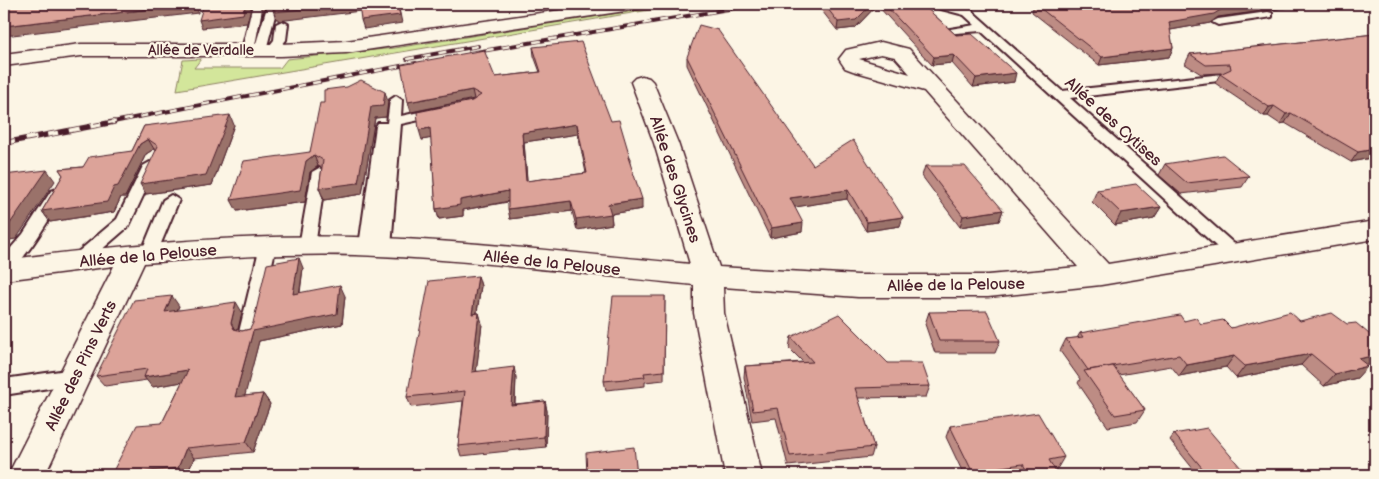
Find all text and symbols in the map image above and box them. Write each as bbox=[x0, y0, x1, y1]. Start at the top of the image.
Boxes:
street label: Allée de Verdalle bbox=[148, 42, 254, 59]
street label: Allée des Cytises bbox=[1061, 74, 1165, 171]
street label: Allée des Glycines bbox=[645, 114, 704, 245]
street label: Allée de la Pelouse bbox=[79, 241, 218, 272]
street label: Allée de la Pelouse bbox=[482, 247, 622, 280]
street label: Allée de la Pelouse bbox=[887, 275, 1026, 296]
street label: Allée des Pins Verts bbox=[42, 297, 121, 434]

